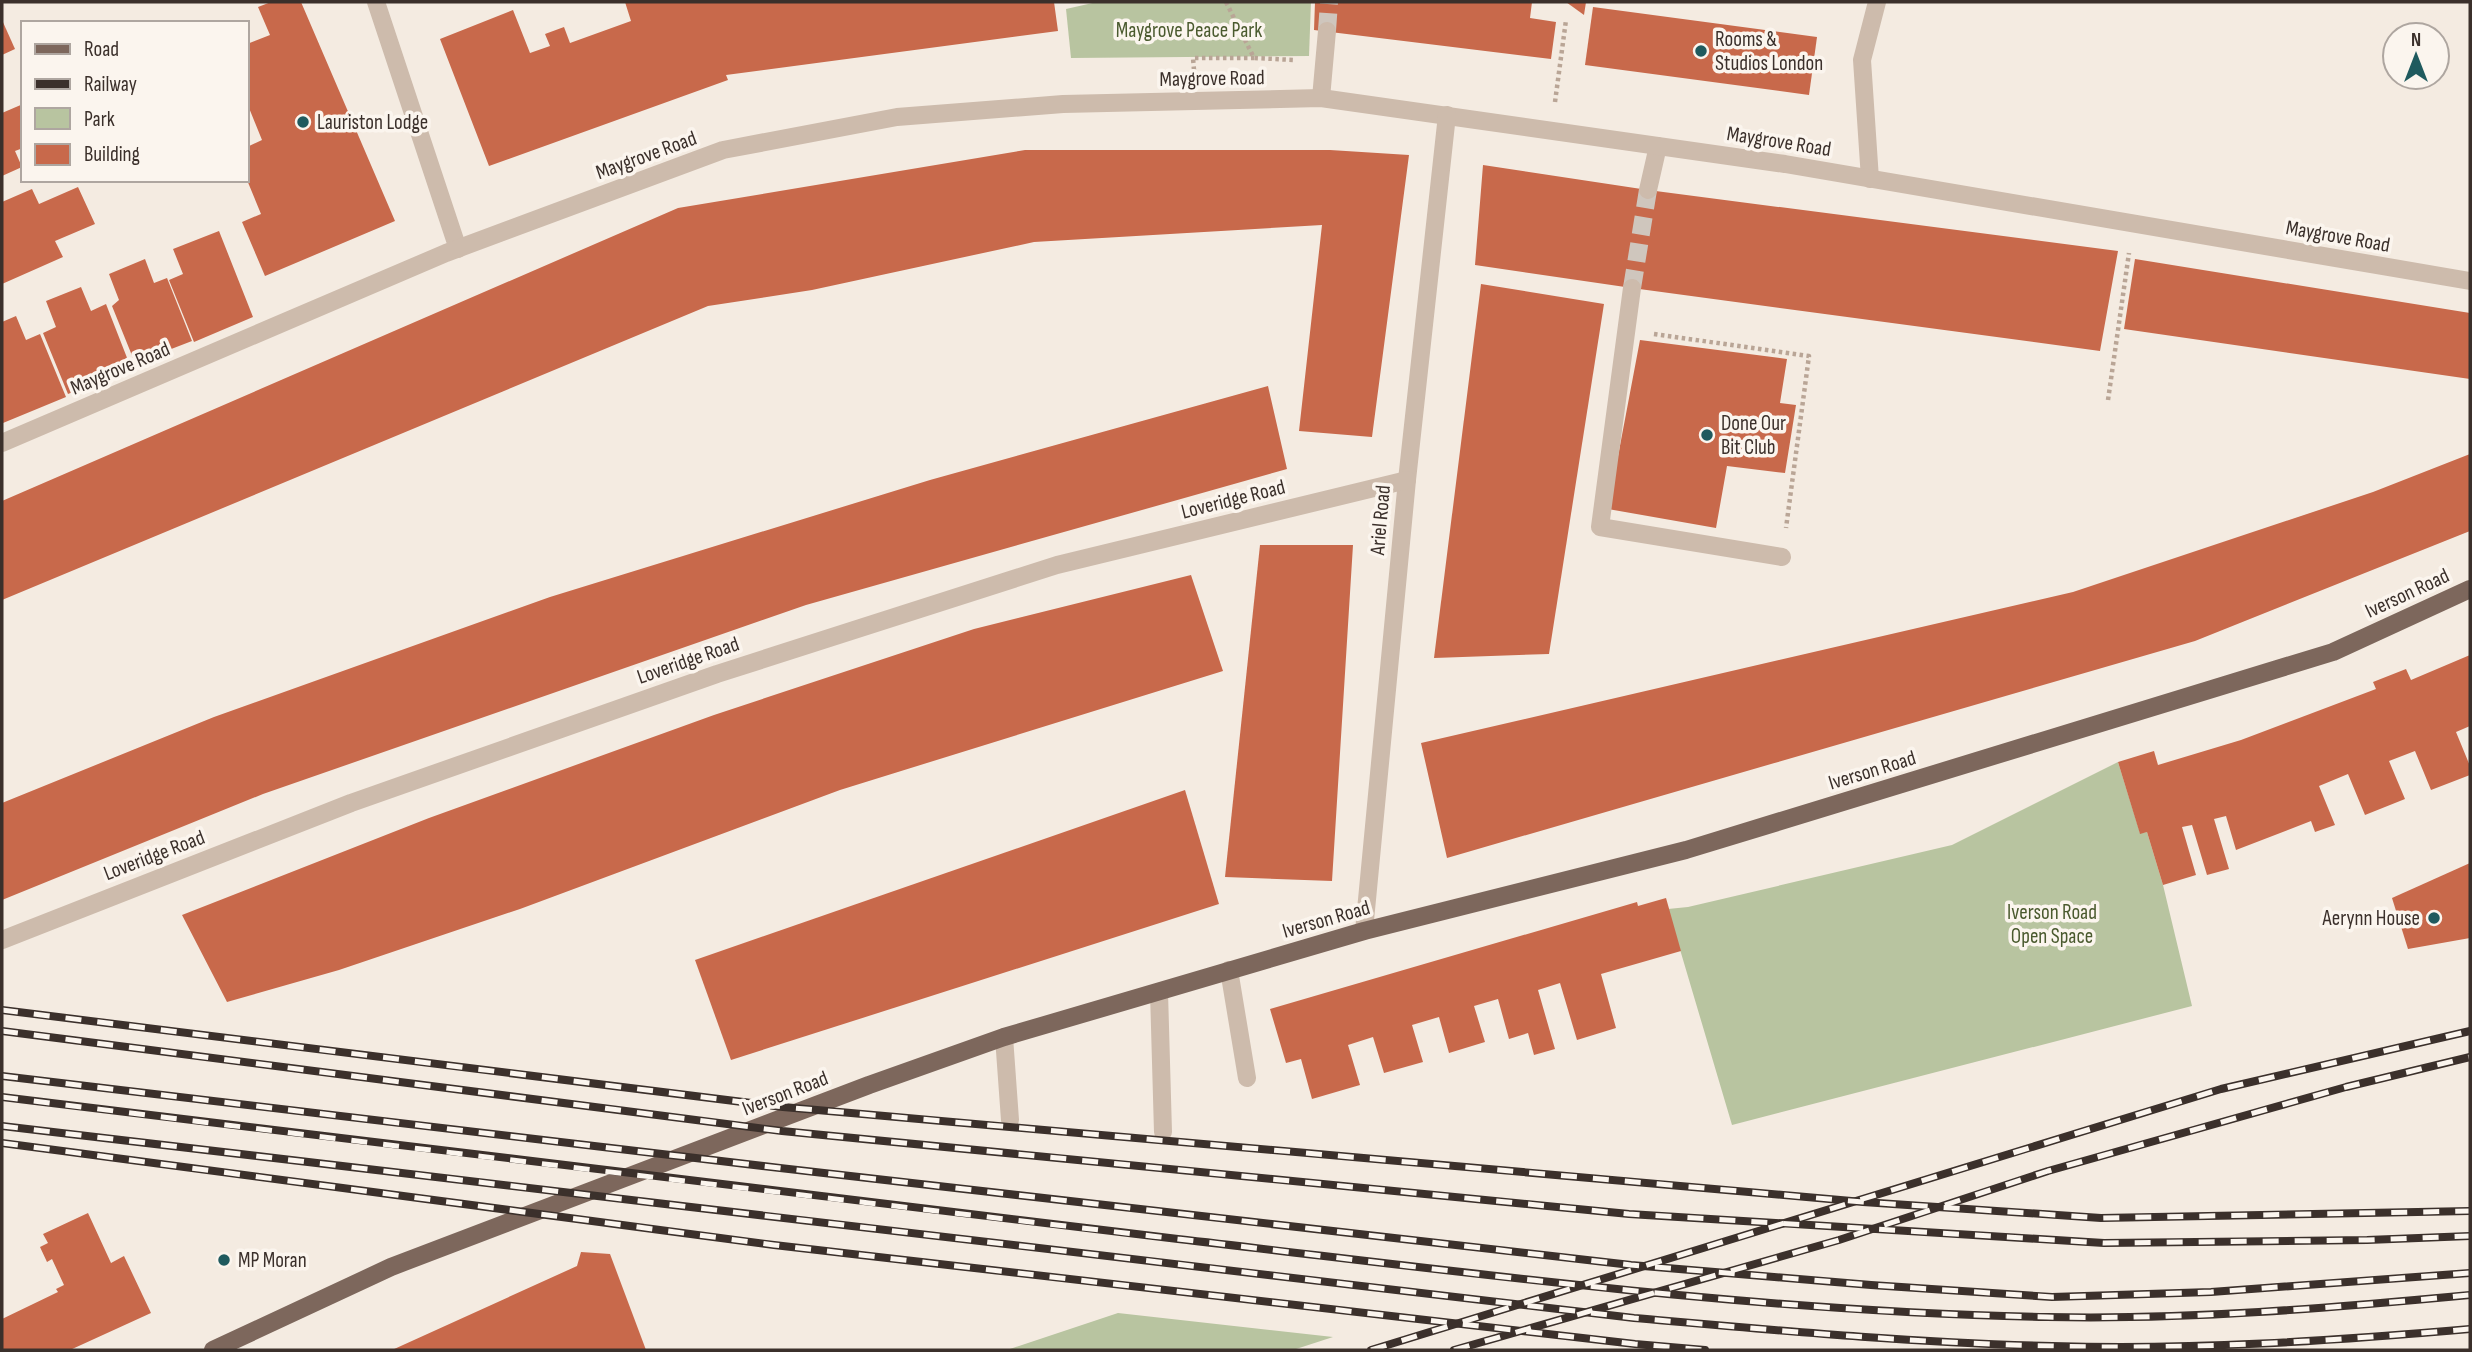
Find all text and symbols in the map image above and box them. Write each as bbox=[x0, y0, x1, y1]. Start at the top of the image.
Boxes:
park label: Maygrove Peace Park bbox=[1116, 18, 1262, 43]
legend bbox=[21, 21, 248, 182]
north arrow bbox=[2381, 21, 2451, 91]
place label: Rooms & Studios London bbox=[1715, 27, 1823, 76]
text: N bbox=[2411, 29, 2421, 52]
text: Road bbox=[84, 37, 119, 62]
marker: Rooms & Studios London bbox=[1693, 43, 1709, 59]
street label: Maygrove Road bbox=[1159, 65, 1265, 92]
text: Railway bbox=[84, 72, 137, 97]
text: Park bbox=[84, 107, 115, 132]
place label: Lauriston Lodge bbox=[317, 110, 428, 135]
marker: Lauriston Lodge bbox=[295, 114, 311, 130]
street label: Maygrove Road bbox=[1725, 121, 1833, 162]
street label: Maygrove Road bbox=[592, 126, 700, 185]
text: Building bbox=[84, 142, 140, 167]
street label: Maygrove Road bbox=[2284, 215, 2392, 258]
street label: Maygrove Road bbox=[67, 336, 174, 401]
place label: Done Our Bit Club bbox=[1721, 411, 1786, 460]
marker: Done Our Bit Club bbox=[1699, 427, 1715, 443]
street label: Loveridge Road bbox=[1179, 475, 1288, 524]
street label: Ariel Road bbox=[1365, 484, 1396, 557]
street label: Iverson Road bbox=[2361, 563, 2453, 624]
street label: Loveridge Road bbox=[634, 631, 742, 690]
street label: Iverson Road bbox=[1825, 745, 1919, 796]
street label: Loveridge Road bbox=[100, 825, 208, 886]
street label: Iverson Road bbox=[1279, 895, 1373, 944]
park label: Iverson Road Open Space bbox=[2007, 900, 2097, 949]
place label: Aerynn House bbox=[2322, 906, 2420, 931]
marker: Aerynn House bbox=[2426, 910, 2442, 926]
street label: Iverson Road bbox=[739, 1066, 832, 1121]
place label: MP Moran bbox=[238, 1248, 307, 1273]
marker: MP Moran bbox=[216, 1252, 232, 1268]

